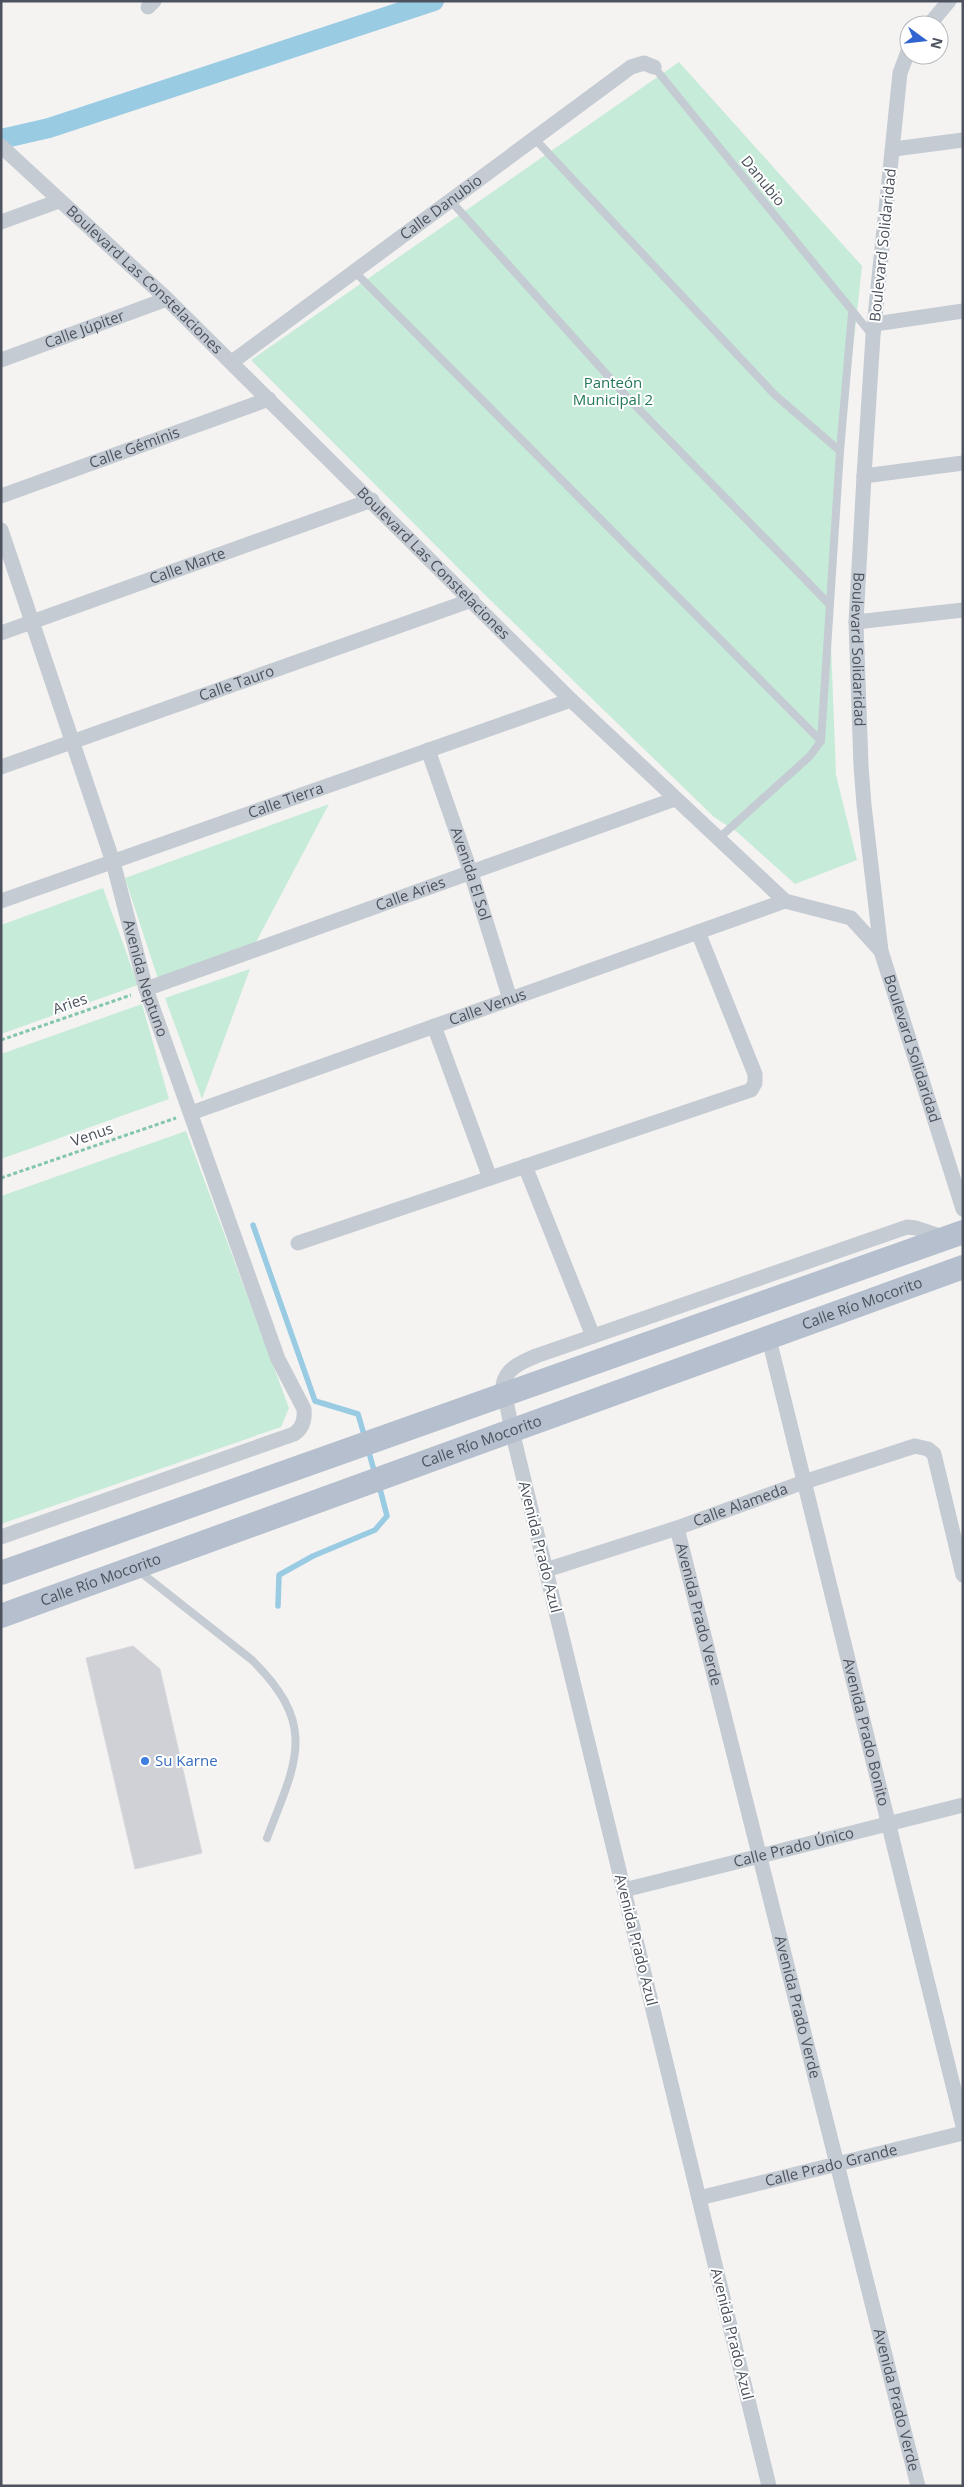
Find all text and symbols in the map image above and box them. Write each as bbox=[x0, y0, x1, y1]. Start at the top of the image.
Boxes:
north arrow bbox=[899, 15, 949, 65]
text: N bbox=[926, 36, 948, 51]
street label: Danubio bbox=[737, 151, 790, 210]
street label: Boulevard Solidaridad bbox=[864, 167, 900, 323]
street label: Calle Danubio bbox=[395, 170, 486, 244]
street label: Boulevard Las Constelaciones bbox=[63, 200, 227, 358]
street label: Calle Júpiter bbox=[41, 305, 127, 352]
park label: Panteón Municipal 2 bbox=[573, 372, 653, 409]
street label: Calle Géminis bbox=[86, 421, 182, 472]
street label: Boulevard Las Constelaciones bbox=[353, 482, 515, 643]
street label: Calle Marte bbox=[146, 542, 228, 588]
street label: Boulevard Solidaridad bbox=[847, 572, 871, 727]
street label: Calle Tauro bbox=[196, 660, 277, 705]
street label: Calle Tierra bbox=[245, 777, 326, 822]
street label: Avenida El Sol bbox=[447, 824, 496, 923]
street label: Calle Aries bbox=[372, 871, 448, 915]
street label: Avenida Neptuno bbox=[119, 917, 173, 1039]
street label: Boulevard Solidaridad bbox=[880, 972, 946, 1125]
street label: Calle Venus bbox=[446, 983, 529, 1029]
street label: Aries bbox=[50, 988, 89, 1018]
street label: Venus bbox=[68, 1118, 115, 1150]
street label: Calle Río Mocorito bbox=[799, 1272, 925, 1334]
street label: Calle Río Mocorito bbox=[418, 1410, 544, 1472]
street label: Calle Alameda bbox=[690, 1478, 790, 1530]
street label: Avenida Prado Azul bbox=[515, 1479, 567, 1615]
street label: Avenida Prado Verde bbox=[672, 1541, 727, 1688]
street label: Calle Río Mocorito bbox=[37, 1548, 163, 1610]
street label: Avenida Prado Bonito bbox=[839, 1656, 895, 1808]
place label: Su Karne bbox=[155, 1750, 218, 1770]
marker: Su Karne bbox=[139, 1755, 151, 1767]
street label: Calle Prado Único bbox=[731, 1822, 856, 1871]
street label: Avenida Prado Azul bbox=[611, 1872, 663, 2008]
street label: Avenida Prado Verde bbox=[771, 1933, 826, 2080]
street label: Calle Prado Grande bbox=[763, 2139, 899, 2190]
street label: Avenida Prado Azul bbox=[707, 2266, 759, 2402]
street label: Avenida Prado Verde bbox=[870, 2326, 925, 2473]

